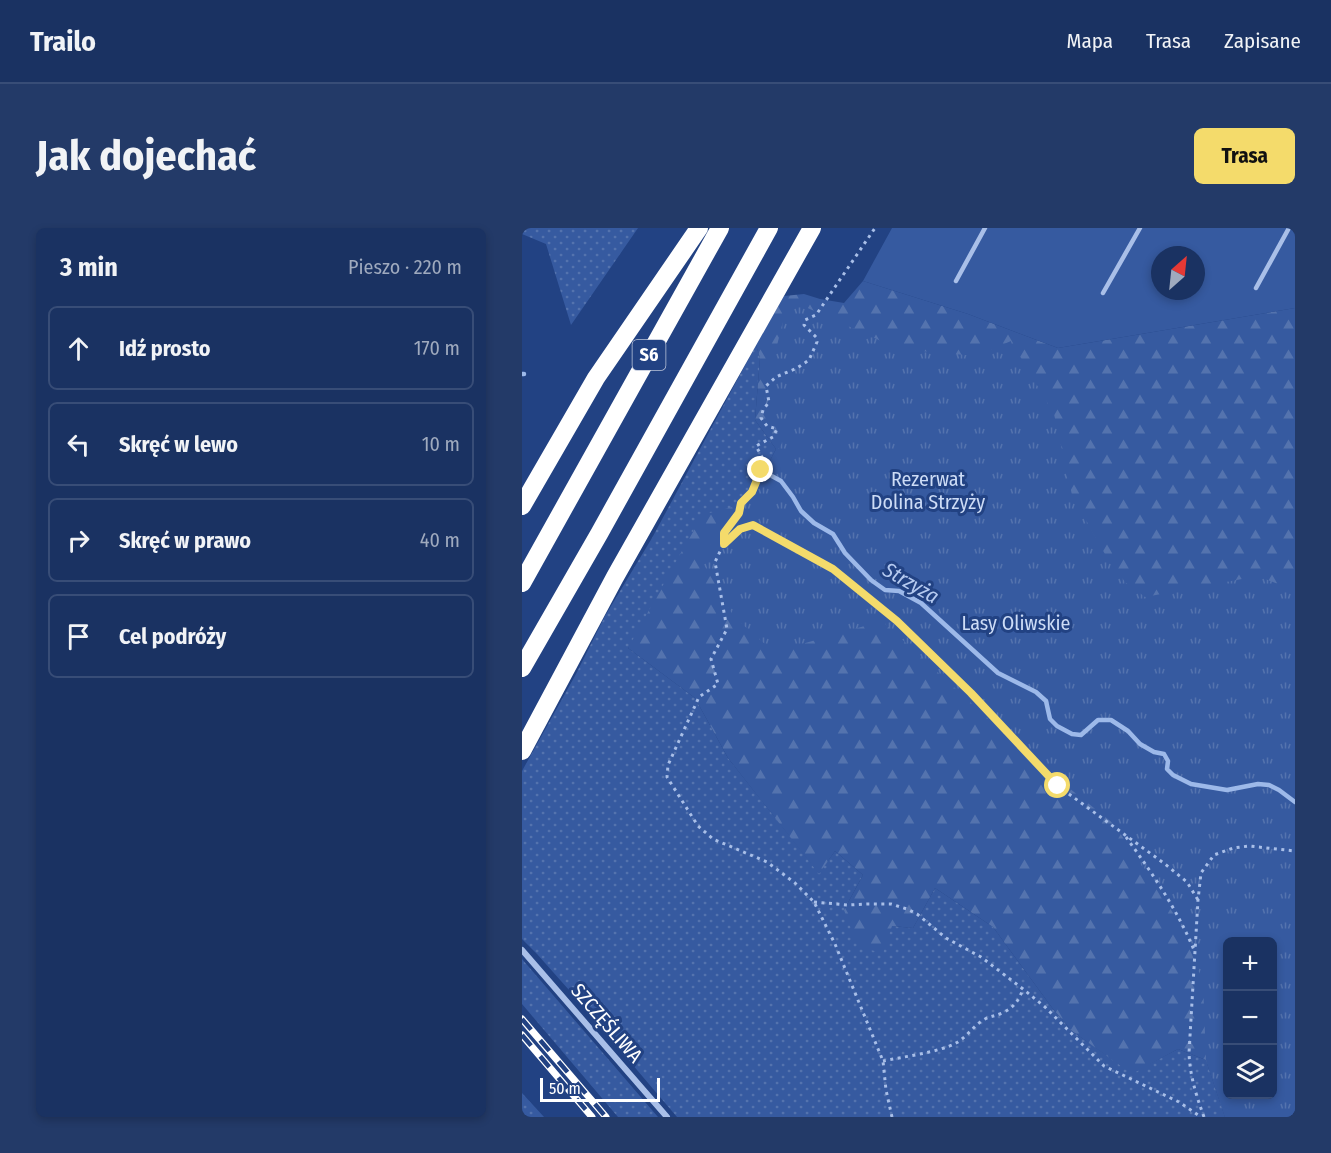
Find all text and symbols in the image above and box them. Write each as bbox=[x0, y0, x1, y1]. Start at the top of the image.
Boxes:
text: Trailo bbox=[30, 25, 96, 58]
text: Mapa bbox=[1067, 28, 1113, 54]
text: Trasa bbox=[1146, 28, 1191, 54]
text: Zapisane bbox=[1224, 28, 1301, 54]
button: Trasa bbox=[1194, 128, 1295, 184]
text: Jak dojechać bbox=[36, 131, 256, 181]
north arrow bbox=[1151, 246, 1205, 300]
text: 3 min bbox=[60, 252, 118, 283]
text: Pieszo · 220 m bbox=[348, 255, 462, 279]
icon: ahead bbox=[62, 332, 95, 365]
text: Idź prosto bbox=[119, 335, 211, 362]
text: 170 m bbox=[414, 336, 460, 360]
road number: S6 bbox=[632, 340, 666, 370]
icon: left bbox=[62, 428, 95, 461]
text: Skręć w lewo bbox=[119, 431, 238, 458]
text: 10 m bbox=[422, 432, 460, 456]
route end bbox=[747, 456, 773, 482]
park label: Rezerwat Dolina Strzyży bbox=[871, 467, 985, 514]
icon: right bbox=[62, 524, 95, 557]
text: Skręć w prawo bbox=[119, 527, 251, 554]
text: 40 m bbox=[420, 528, 460, 552]
water label: Strzyża bbox=[877, 556, 944, 609]
park label: Lasy Oliwskie bbox=[961, 611, 1071, 635]
icon: arrive bbox=[62, 620, 95, 653]
text: Cel podróży bbox=[119, 623, 226, 650]
route start bbox=[1044, 772, 1070, 798]
map controls bbox=[1223, 937, 1277, 1099]
button: + bbox=[1223, 937, 1277, 991]
street label: SZCZĘŚLIWA bbox=[566, 979, 648, 1068]
button: − bbox=[1223, 991, 1277, 1045]
button: layers bbox=[1223, 1045, 1277, 1099]
scale bar bbox=[540, 1075, 660, 1102]
text: 50 m bbox=[549, 1079, 581, 1098]

